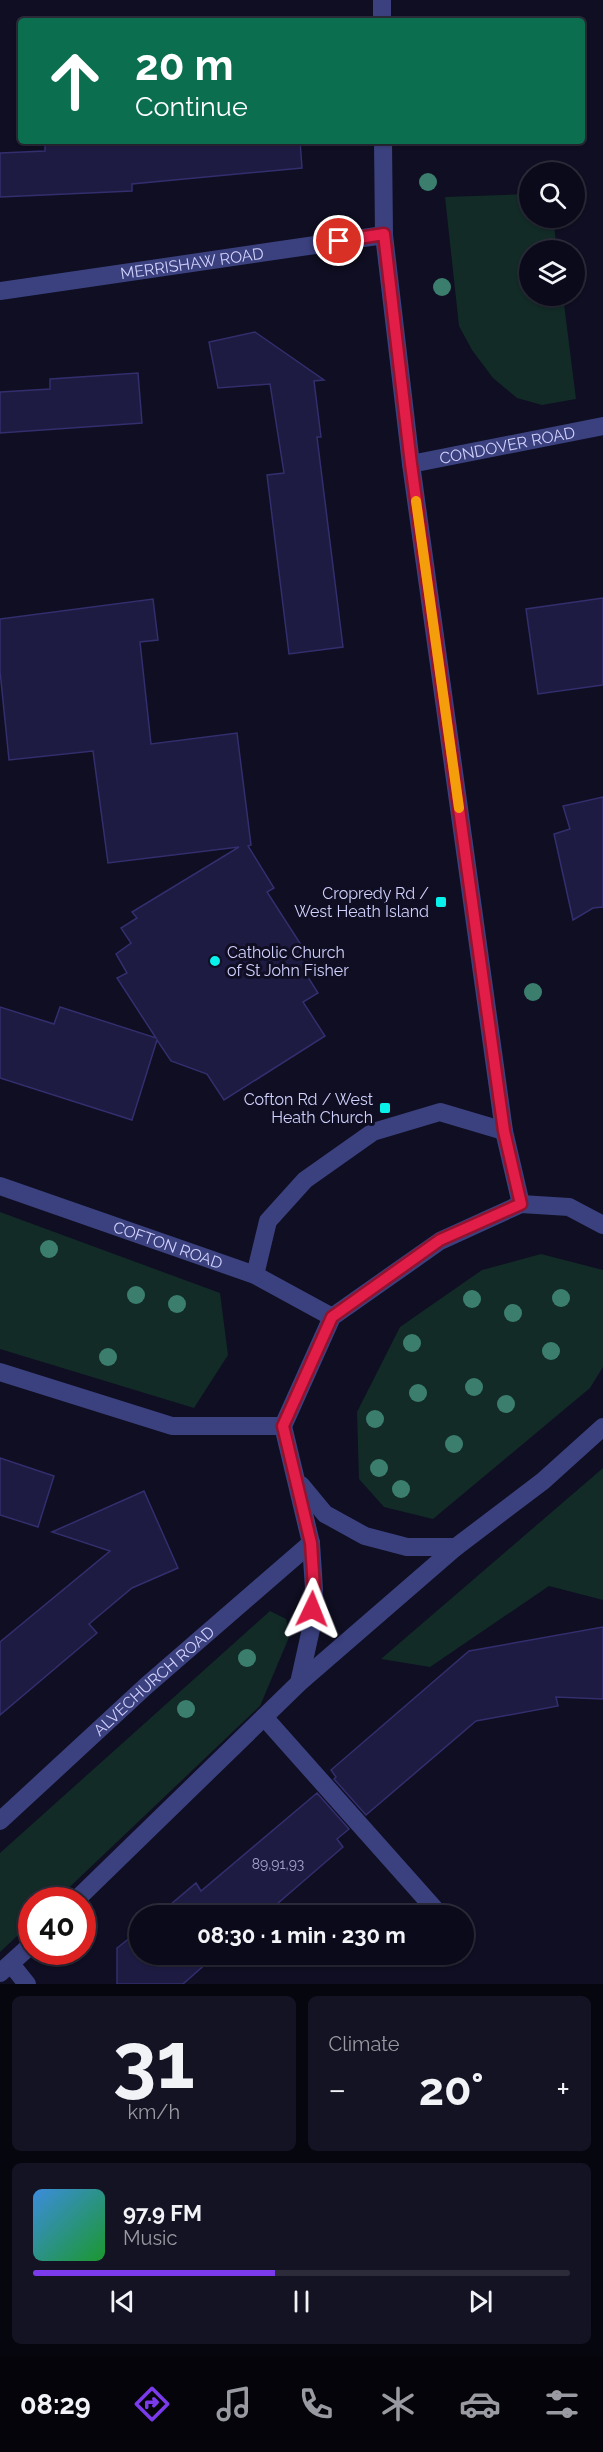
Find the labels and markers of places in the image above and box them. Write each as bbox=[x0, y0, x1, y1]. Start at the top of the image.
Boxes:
pin bbox=[313, 215, 364, 266]
place label: Cropredy Rd / West Heath Island bbox=[294, 884, 429, 921]
marker: Cropredy Rd / West Heath Island bbox=[434, 895, 448, 909]
place label: Catholic Church of St John Fisher bbox=[227, 943, 349, 980]
marker: Catholic Church of St John Fisher bbox=[208, 954, 222, 968]
place label: Cofton Rd / West Heath Church bbox=[244, 1090, 374, 1127]
marker: Cofton Rd / West Heath Church bbox=[378, 1101, 392, 1115]

